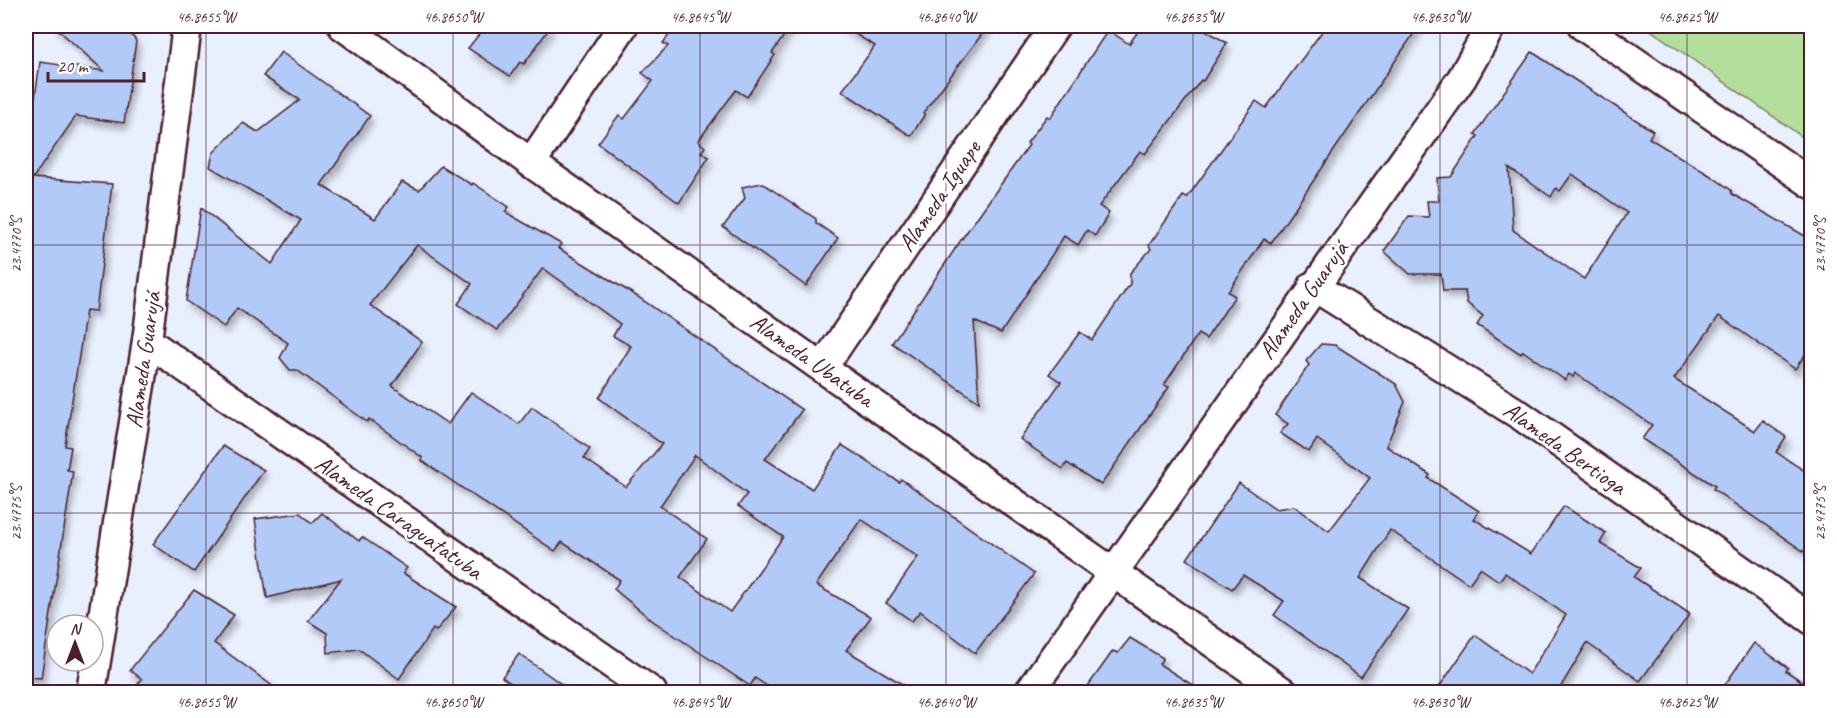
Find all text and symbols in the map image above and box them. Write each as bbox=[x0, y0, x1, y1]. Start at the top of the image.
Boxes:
text: 46.8655°W bbox=[177, 8, 238, 27]
text: 46.8650°W bbox=[424, 8, 485, 27]
text: 46.8645°W bbox=[671, 8, 732, 27]
text: 46.8640°W bbox=[917, 8, 978, 27]
text: 46.8635°W bbox=[1164, 8, 1225, 27]
text: 46.8630°W bbox=[1411, 8, 1472, 27]
text: 46.8625°W bbox=[1658, 8, 1719, 27]
scale bar bbox=[48, 45, 144, 83]
text: 20 m bbox=[57, 55, 90, 77]
street label: Alameda Iguape bbox=[891, 133, 988, 257]
text: 23.4770°S bbox=[7, 215, 26, 273]
text: 23.4770°S bbox=[1811, 215, 1830, 273]
street label: Alameda Guarujá bbox=[1251, 233, 1356, 365]
street label: Alameda Guarujá bbox=[119, 287, 168, 430]
street label: Alameda Ubatuba bbox=[744, 306, 881, 415]
street label: Alameda Bertioga bbox=[1498, 395, 1633, 502]
street label: Alameda Caraguatatuba bbox=[310, 448, 490, 587]
text: 23.4775°S bbox=[7, 483, 26, 541]
text: 23.4775°S bbox=[1811, 483, 1830, 541]
north arrow bbox=[45, 613, 105, 673]
text: N bbox=[70, 619, 83, 639]
text: 46.8655°W bbox=[177, 693, 238, 712]
text: 46.8650°W bbox=[424, 693, 485, 712]
text: 46.8645°W bbox=[671, 693, 732, 712]
text: 46.8640°W bbox=[917, 693, 978, 712]
text: 46.8635°W bbox=[1164, 693, 1225, 712]
text: 46.8630°W bbox=[1411, 693, 1472, 712]
text: 46.8625°W bbox=[1658, 693, 1719, 712]

